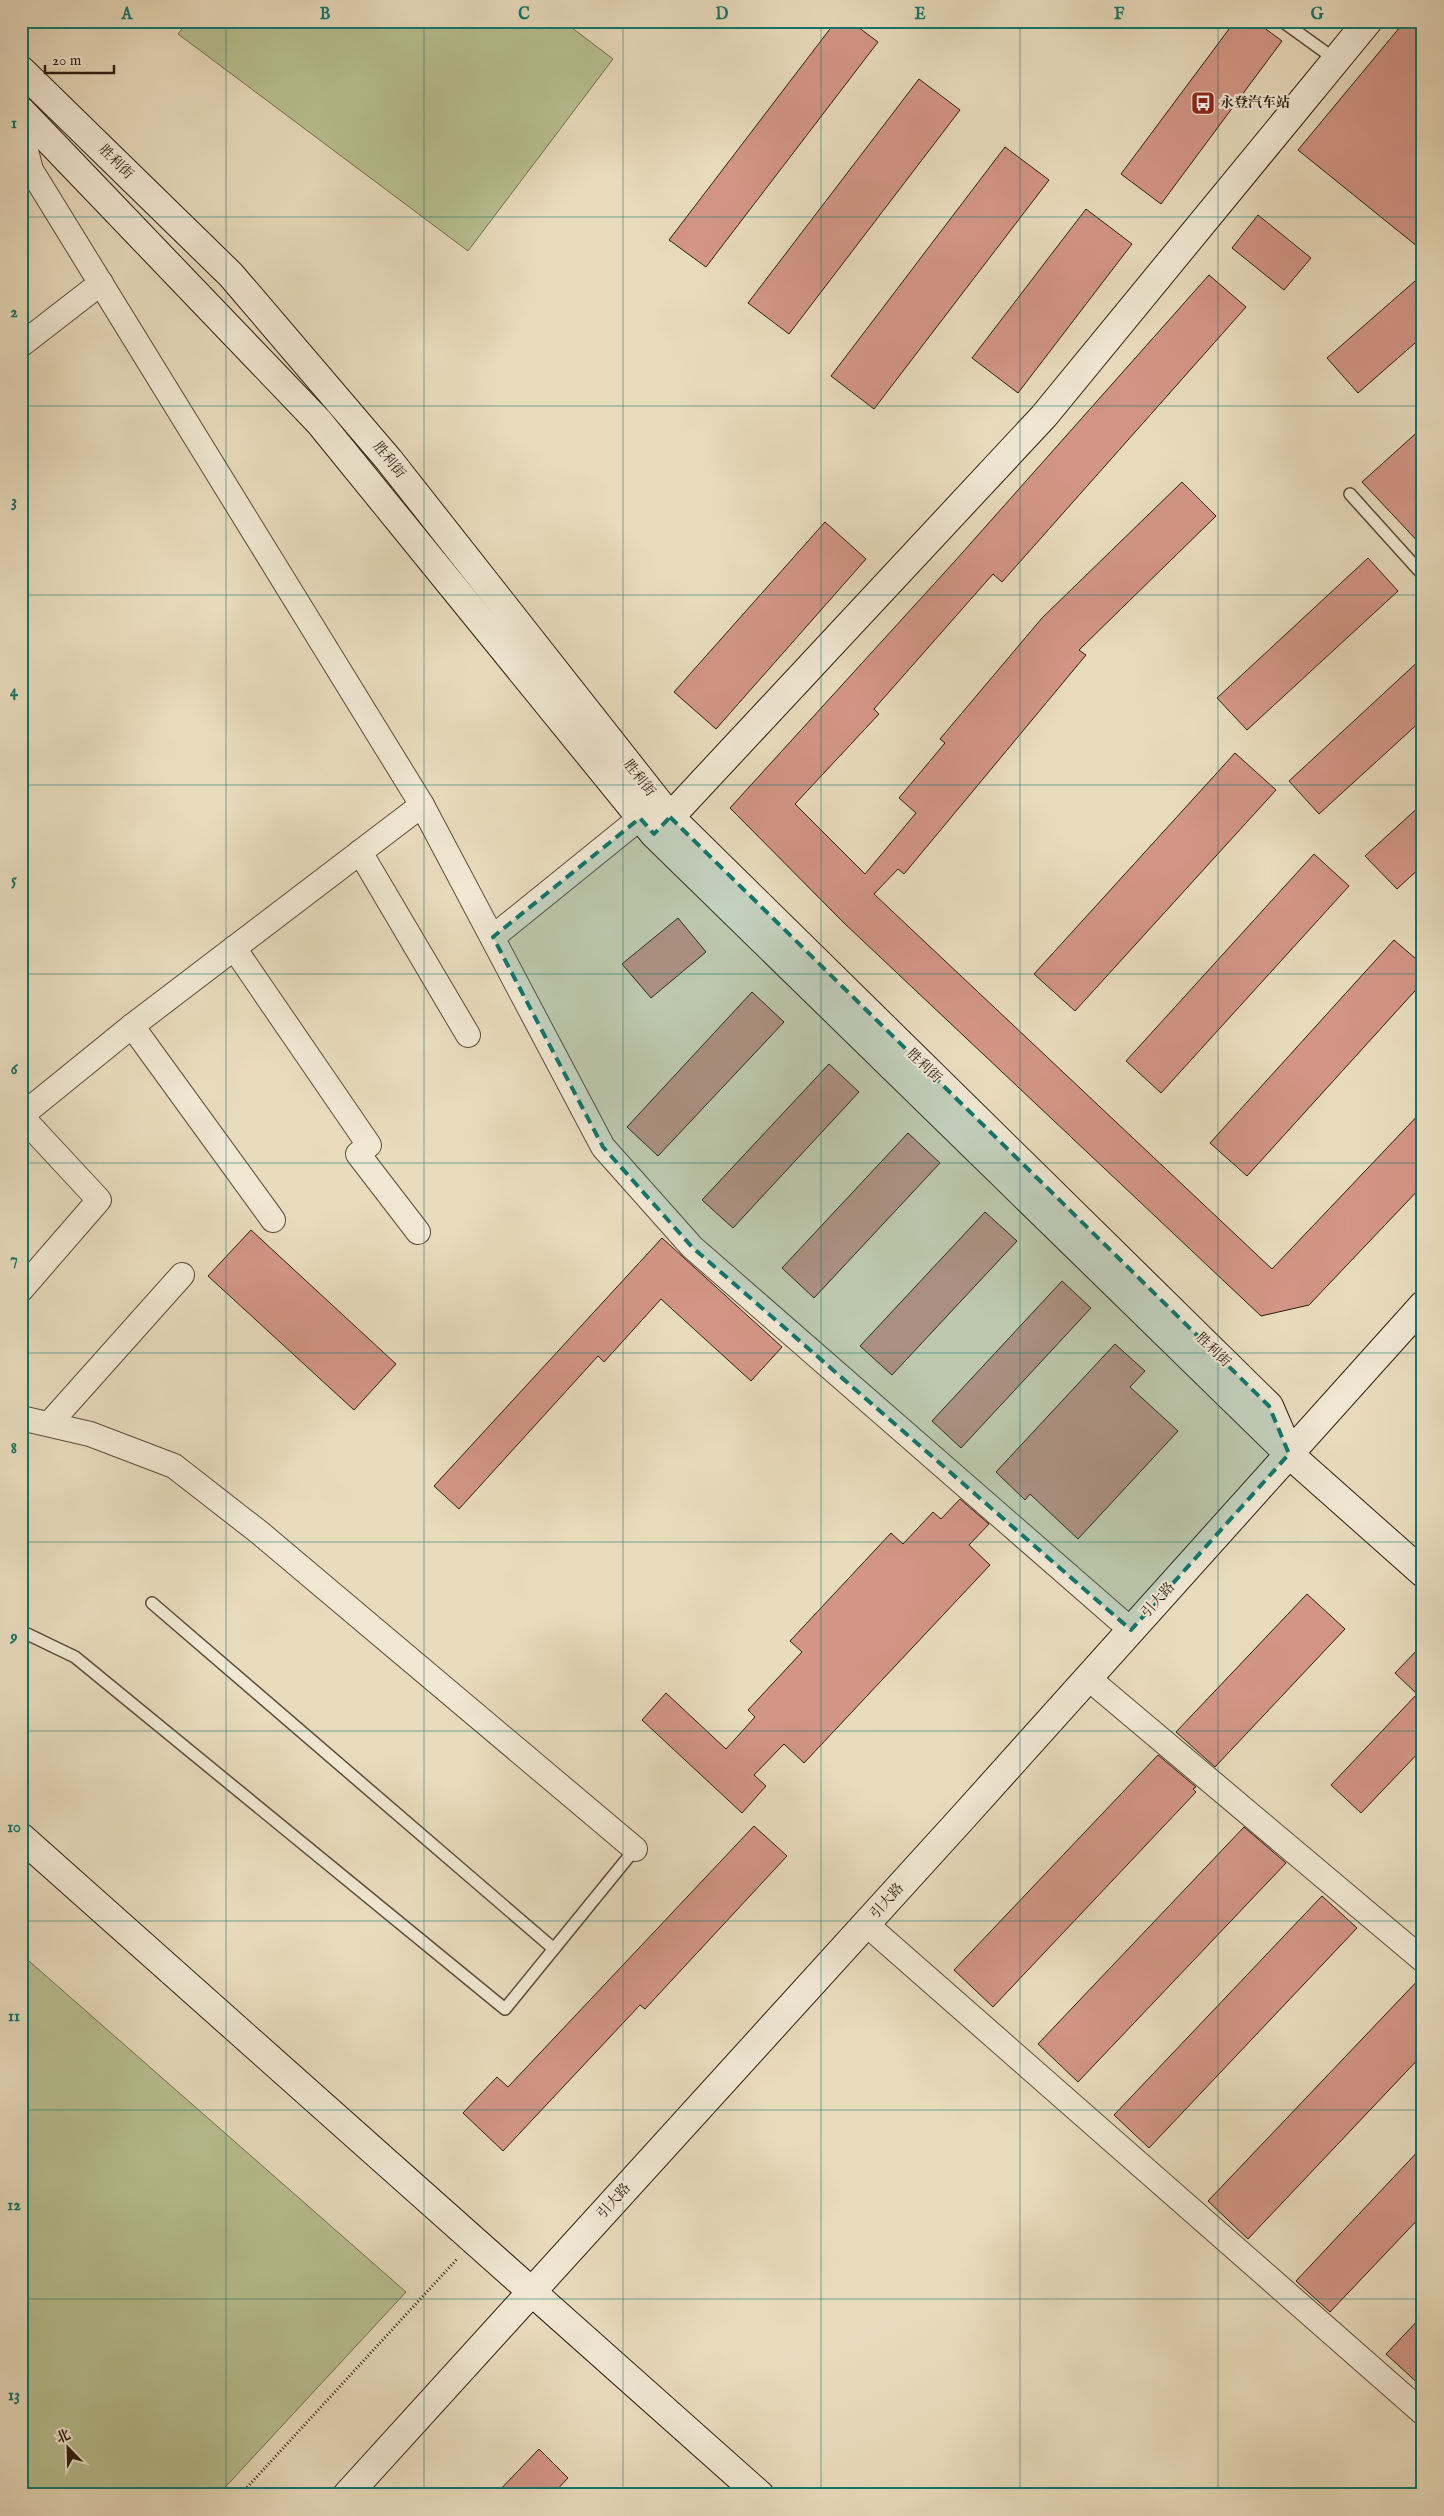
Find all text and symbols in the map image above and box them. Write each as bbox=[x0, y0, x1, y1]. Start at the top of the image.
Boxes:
text: A bbox=[121, 5, 134, 25]
text: B bbox=[320, 5, 331, 25]
text: C bbox=[518, 5, 530, 25]
text: D bbox=[716, 5, 729, 25]
text: E bbox=[914, 5, 926, 25]
text: F bbox=[1114, 5, 1125, 25]
text: G bbox=[1311, 5, 1324, 25]
scale bar bbox=[45, 42, 114, 74]
text: 20 m bbox=[52, 51, 82, 70]
bus stop icon: 永登汽车站 bbox=[1190, 90, 1216, 116]
place label: 永登汽车站 bbox=[1220, 94, 1290, 112]
text: 1 bbox=[11, 114, 17, 134]
street label: 胜利街 bbox=[95, 141, 137, 183]
text: 2 bbox=[10, 303, 18, 323]
street label: 胜利街 bbox=[369, 438, 409, 482]
text: 3 bbox=[11, 492, 17, 512]
text: 4 bbox=[10, 682, 19, 702]
street label: 胜利街 bbox=[619, 756, 659, 800]
text: 5 bbox=[11, 871, 17, 891]
street label: 胜利街 bbox=[903, 1045, 945, 1087]
text: 6 bbox=[11, 1060, 19, 1080]
text: 7 bbox=[10, 1250, 18, 1270]
street label: 胜利街 bbox=[1192, 1329, 1234, 1371]
text: 8 bbox=[11, 1439, 17, 1459]
street label: 引大路 bbox=[1137, 1578, 1179, 1622]
text: 9 bbox=[10, 1628, 18, 1648]
text: 10 bbox=[7, 1818, 21, 1838]
street label: 引大路 bbox=[866, 1879, 908, 1923]
text: 11 bbox=[8, 2007, 20, 2027]
street label: 引大路 bbox=[593, 2179, 635, 2223]
text: 12 bbox=[7, 2196, 21, 2216]
text: 13 bbox=[8, 2386, 20, 2406]
north arrow bbox=[42, 2424, 92, 2474]
text: 北 bbox=[53, 2426, 73, 2448]

